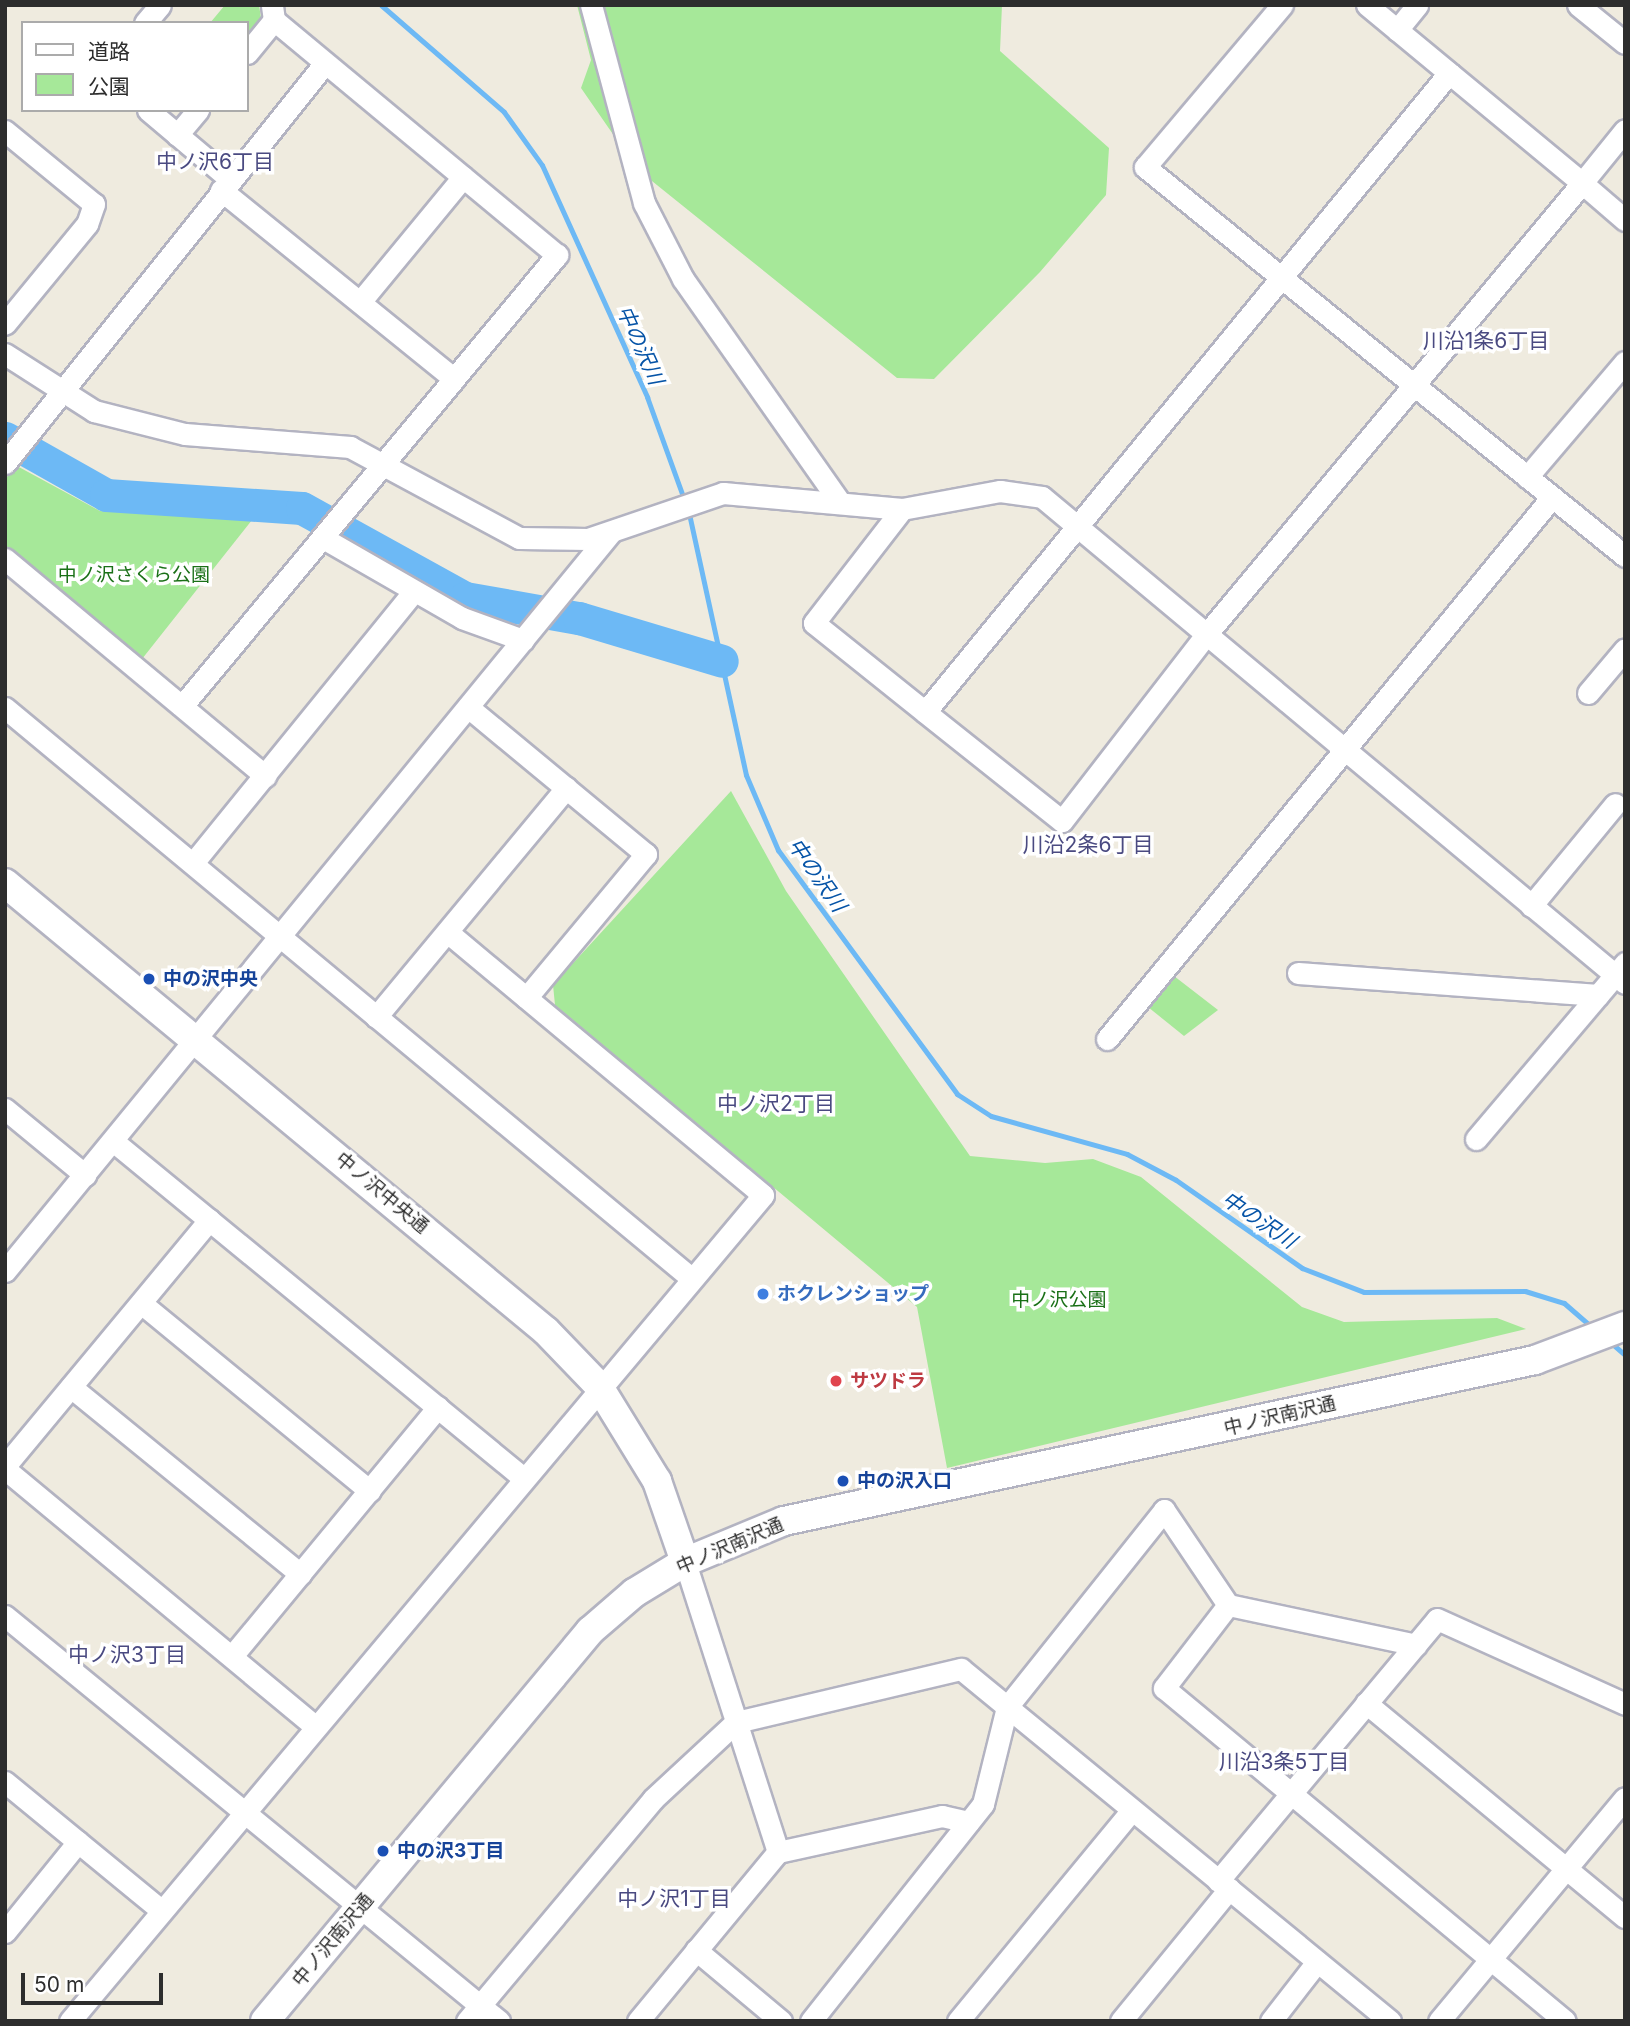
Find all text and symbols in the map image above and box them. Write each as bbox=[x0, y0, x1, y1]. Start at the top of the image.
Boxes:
legend bbox=[21, 21, 248, 112]
text: 道路 bbox=[88, 39, 130, 64]
text: 公園 bbox=[88, 74, 130, 99]
district label: 中ノ沢6丁目 bbox=[156, 149, 274, 175]
water label: 中の沢川 bbox=[611, 302, 669, 388]
district label: 川沿1条6丁目 bbox=[1423, 328, 1549, 354]
park label: 中ノ沢さくら公園 bbox=[58, 564, 210, 586]
district label: 川沿2条6丁目 bbox=[1023, 832, 1153, 858]
water label: 中の沢川 bbox=[783, 833, 851, 917]
place label: 中の沢中央 bbox=[163, 968, 258, 990]
marker: 中の沢中央 bbox=[141, 971, 157, 987]
district label: 中ノ沢2丁目 bbox=[717, 1091, 835, 1117]
street label: 中ノ沢中央通 bbox=[331, 1148, 433, 1238]
water label: 中の沢川 bbox=[1217, 1186, 1301, 1254]
place label: ホクレンショップ bbox=[777, 1283, 929, 1305]
marker: ホクレンショップ bbox=[755, 1286, 771, 1302]
park label: 中ノ沢公園 bbox=[1012, 1289, 1106, 1311]
place label: サツドラ bbox=[850, 1370, 926, 1392]
marker: サツドラ bbox=[828, 1373, 844, 1389]
street label: 中ノ沢南沢通 bbox=[1222, 1392, 1338, 1440]
place label: 中の沢入口 bbox=[857, 1470, 952, 1492]
marker: 中の沢入口 bbox=[835, 1473, 851, 1489]
street label: 中ノ沢南沢通 bbox=[673, 1513, 787, 1579]
district label: 中ノ沢3丁目 bbox=[68, 1642, 186, 1668]
district label: 川沿3条5丁目 bbox=[1219, 1749, 1349, 1775]
place label: 中の沢3丁目 bbox=[397, 1840, 504, 1862]
marker: 中の沢3丁目 bbox=[375, 1843, 391, 1859]
district label: 中ノ沢1丁目 bbox=[617, 1886, 731, 1912]
street label: 中ノ沢南沢通 bbox=[288, 1889, 378, 1991]
scale bar bbox=[24, 1960, 166, 2004]
text: 50 m bbox=[34, 1972, 84, 1997]

